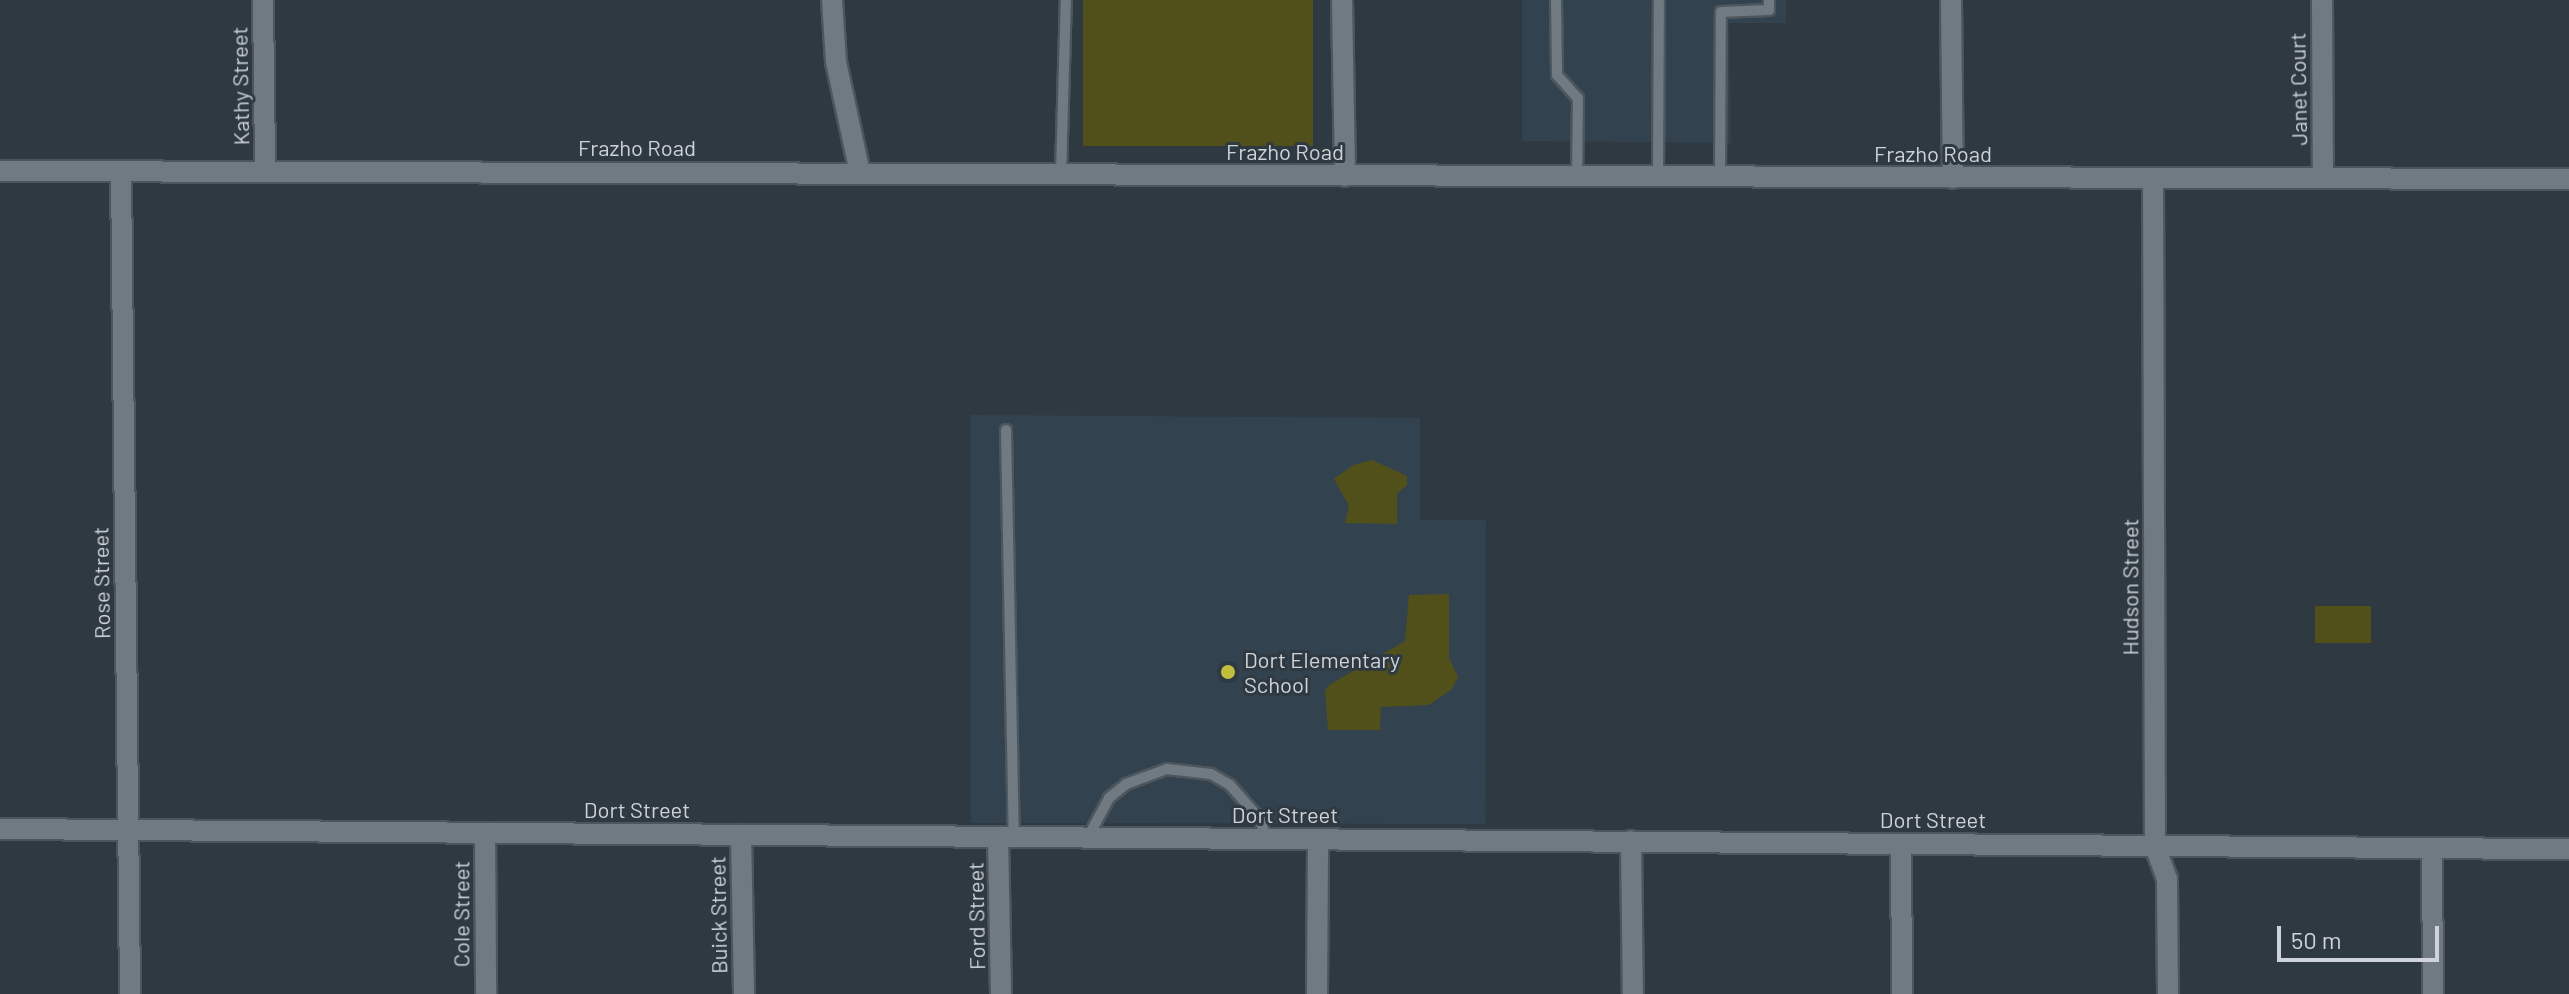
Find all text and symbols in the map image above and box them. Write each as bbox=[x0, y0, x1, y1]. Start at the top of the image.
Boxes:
street label: Kathy Street bbox=[226, 26, 254, 146]
street label: Janet Court bbox=[2284, 32, 2312, 146]
street label: Frazho Road bbox=[578, 135, 696, 161]
street label: Frazho Road bbox=[1226, 139, 1344, 165]
street label: Frazho Road bbox=[1874, 141, 1992, 167]
street label: Hudson Street bbox=[2117, 518, 2143, 656]
street label: Rose Street bbox=[87, 527, 115, 639]
place label: Dort Elementary School bbox=[1244, 646, 1400, 698]
marker: Dort Elementary School bbox=[1219, 663, 1237, 681]
street label: Dort Street bbox=[584, 797, 690, 823]
street label: Dort Street bbox=[1232, 802, 1338, 828]
street label: Dort Street bbox=[1880, 807, 1986, 833]
street label: Buick Street bbox=[704, 856, 732, 974]
street label: Cole Street bbox=[448, 861, 474, 967]
street label: Ford Street bbox=[962, 862, 990, 970]
scale bar bbox=[2281, 910, 2443, 960]
text: 50 m bbox=[2291, 925, 2342, 954]

